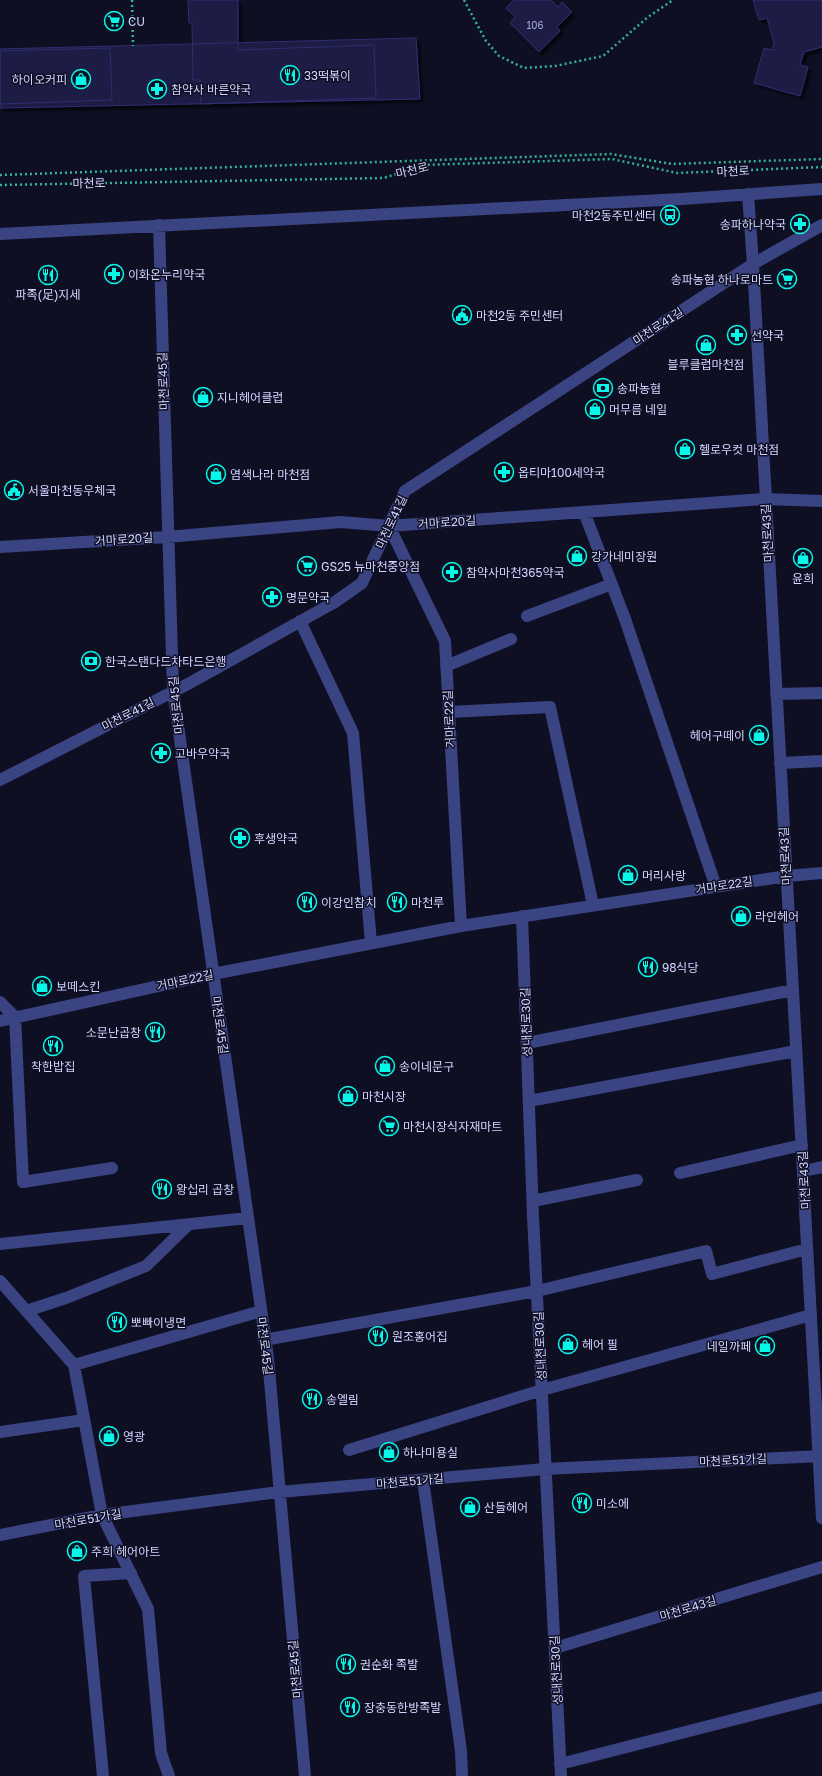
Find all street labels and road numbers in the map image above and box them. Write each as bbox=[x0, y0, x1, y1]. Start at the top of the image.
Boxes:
street label: 마천로 bbox=[394, 159, 430, 181]
street label: 마천로 bbox=[716, 163, 750, 179]
street label: 마천로 bbox=[72, 175, 106, 191]
street label: 마천로41길 bbox=[630, 304, 686, 348]
street label: 마천로45길 bbox=[154, 352, 172, 410]
street label: 마천로41길 bbox=[372, 493, 410, 551]
street label: 마천로43길 bbox=[758, 503, 776, 563]
street label: 거마로20길 bbox=[417, 512, 477, 532]
street label: 거마로20길 bbox=[94, 529, 154, 549]
street label: 마천로45길 bbox=[165, 675, 187, 735]
street label: 거마로22길 bbox=[440, 690, 458, 748]
street label: 마천로41길 bbox=[99, 694, 157, 734]
street label: 마천로43길 bbox=[776, 826, 794, 886]
street label: 거마로22길 bbox=[694, 873, 754, 897]
street label: 거마로22길 bbox=[155, 967, 215, 993]
street label: 성내천로30길 bbox=[517, 987, 535, 1057]
street label: 마천로45길 bbox=[209, 995, 231, 1055]
street label: 마천로43길 bbox=[795, 1150, 813, 1210]
street label: 성내천로30길 bbox=[531, 1311, 549, 1381]
street label: 마천로45길 bbox=[254, 1316, 276, 1376]
street label: 마천로51가길 bbox=[699, 1451, 767, 1469]
street label: 마천로51가길 bbox=[375, 1471, 445, 1491]
street label: 마천로51가길 bbox=[53, 1506, 123, 1532]
street label: 마천로43길 bbox=[658, 1592, 718, 1624]
street label: 성내천로30길 bbox=[547, 1635, 565, 1705]
street label: 마천로45길 bbox=[285, 1639, 305, 1699]

